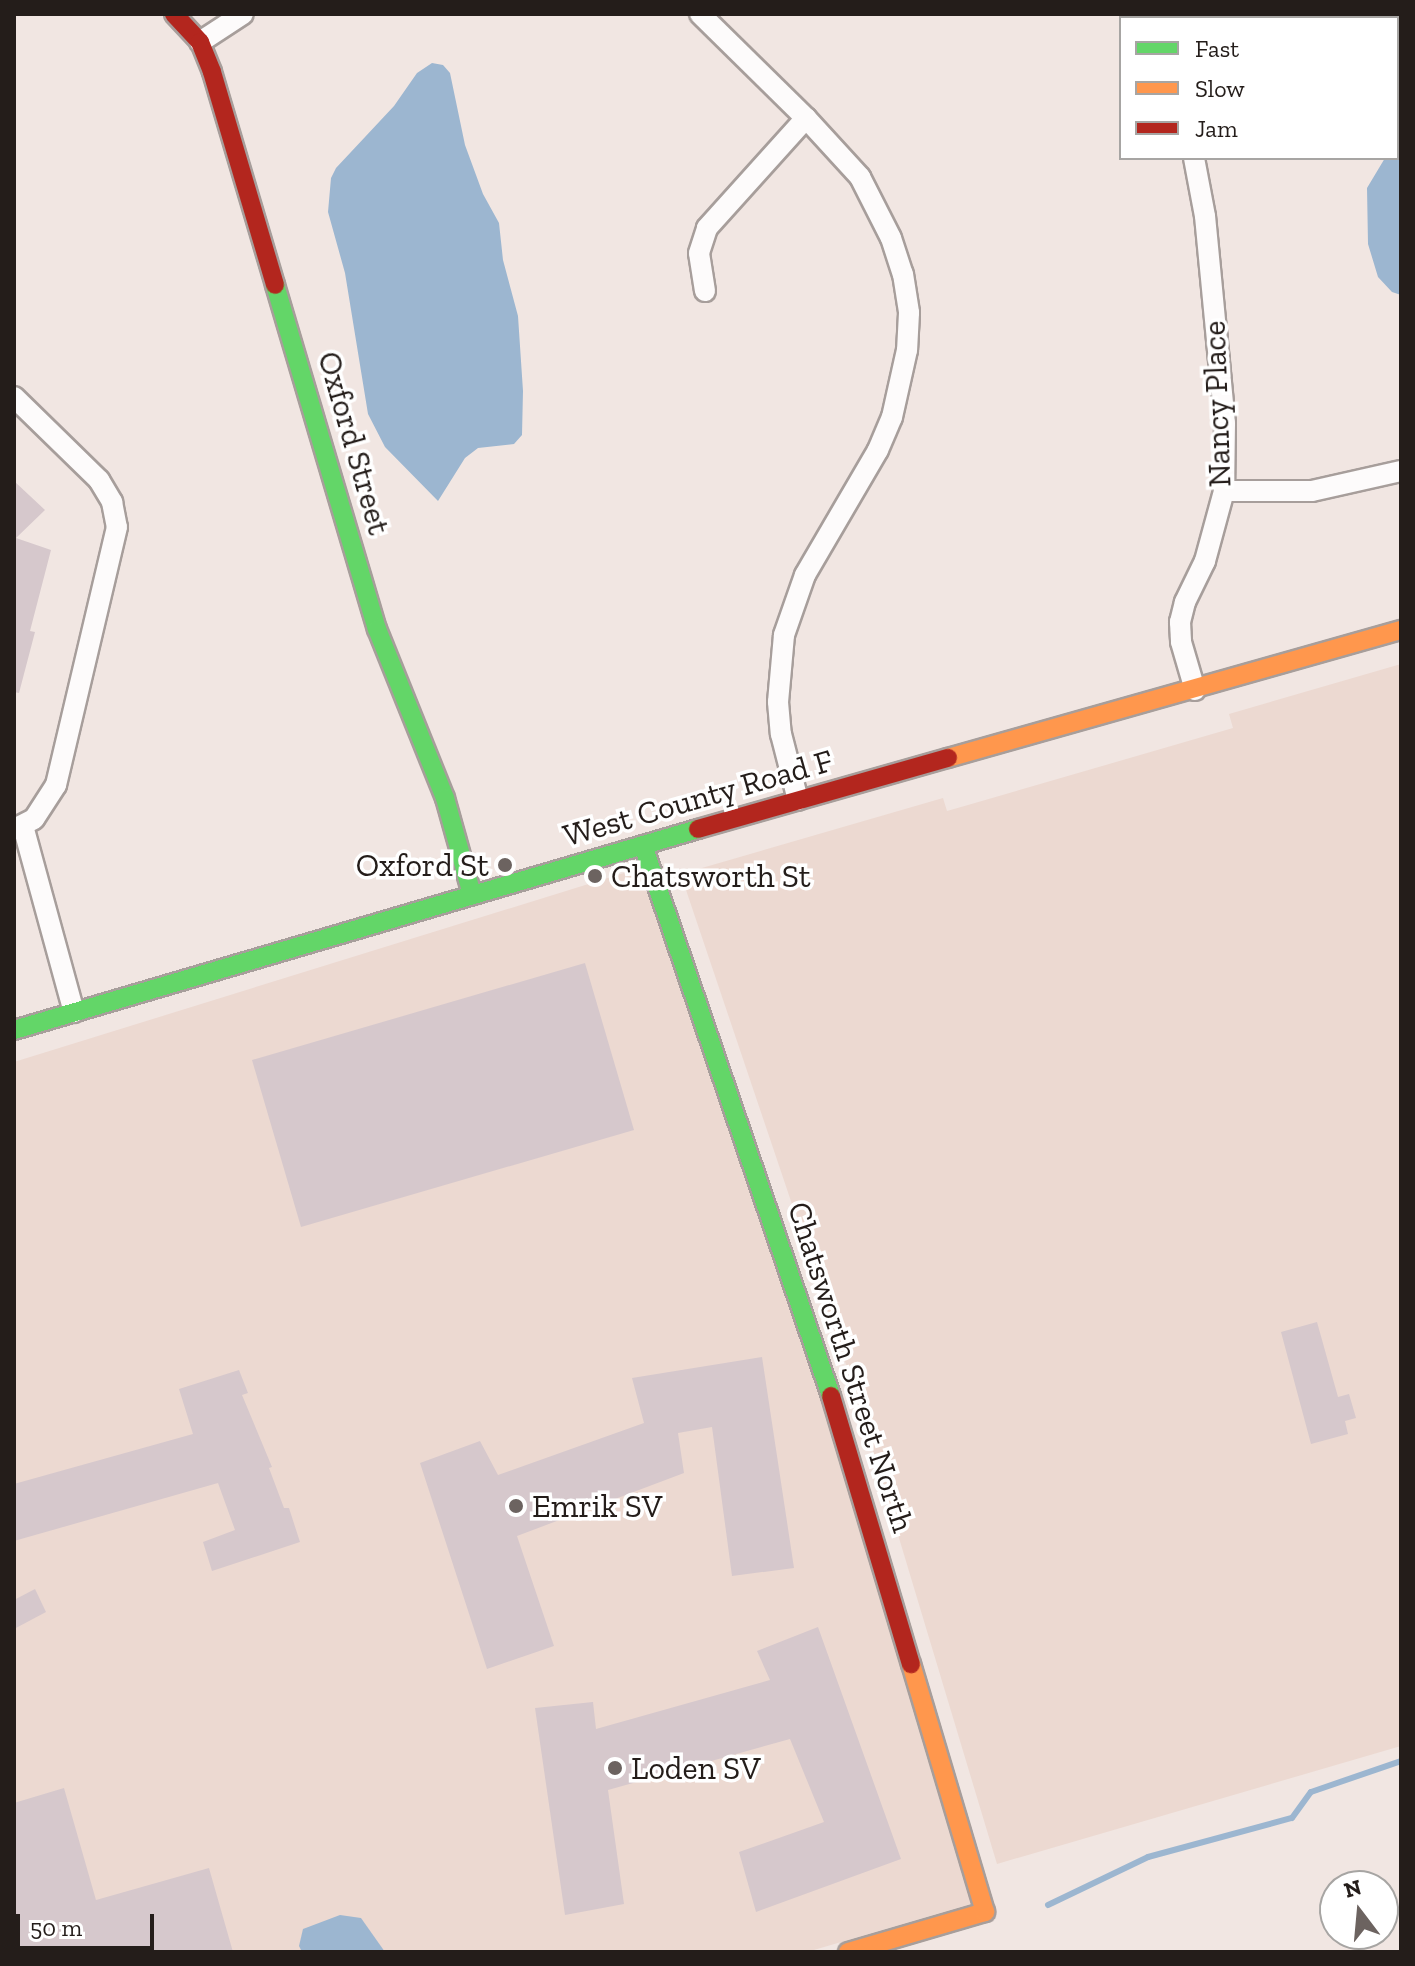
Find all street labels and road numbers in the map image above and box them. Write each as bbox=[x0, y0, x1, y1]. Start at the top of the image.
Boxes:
street label: Nancy Place bbox=[1195, 320, 1239, 488]
street label: Oxford Street bbox=[310, 347, 398, 539]
street label: West County Road F bbox=[558, 741, 838, 855]
street label: Chatsworth Street North bbox=[779, 1197, 923, 1537]

